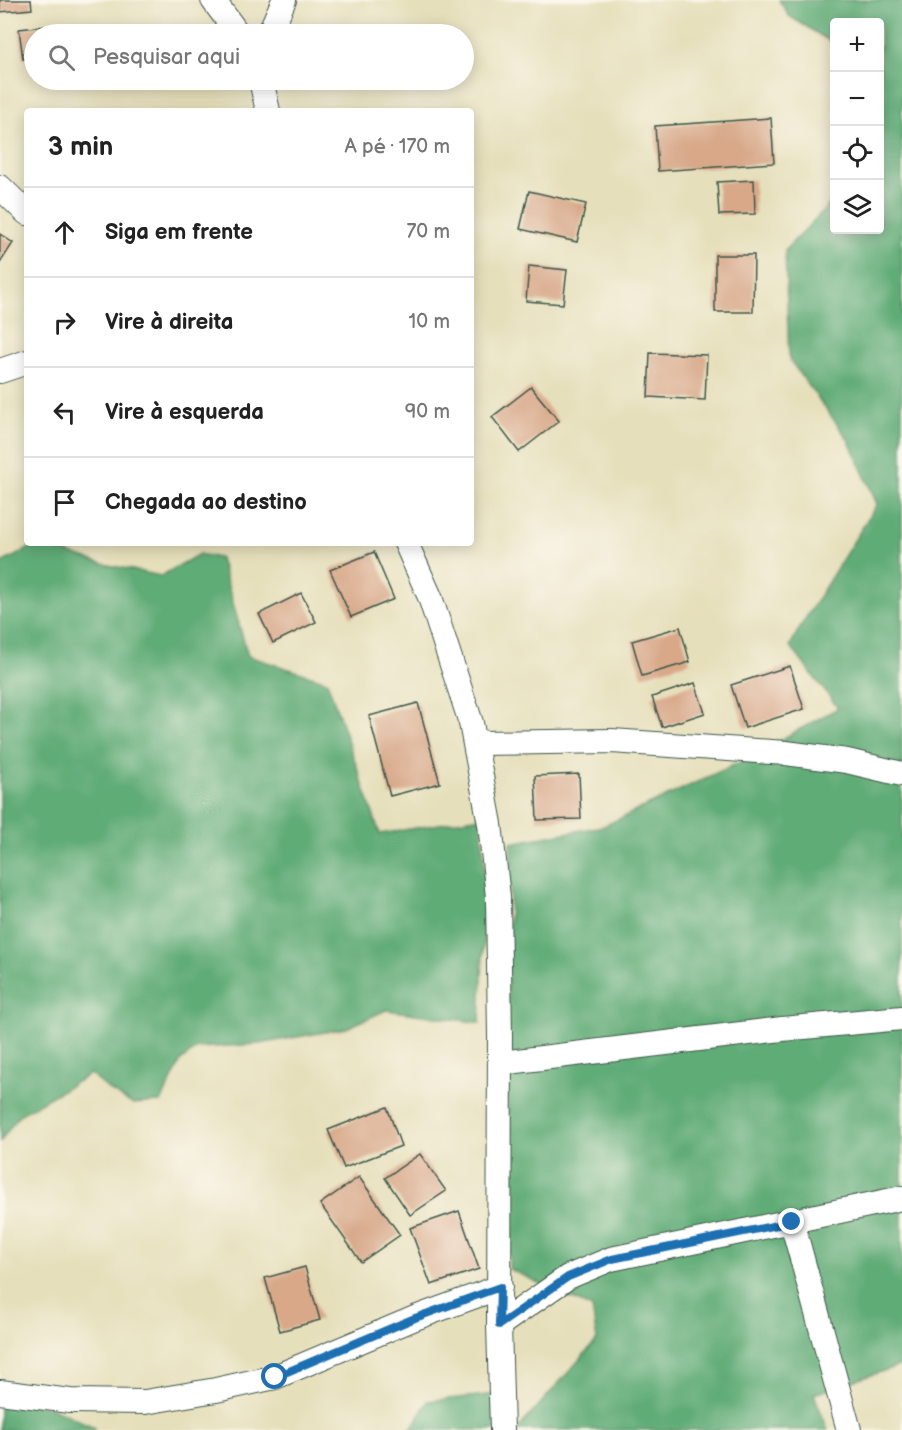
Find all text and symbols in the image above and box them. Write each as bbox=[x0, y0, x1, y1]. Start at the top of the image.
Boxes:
map controls bbox=[830, 18, 884, 234]
button: + bbox=[830, 18, 884, 72]
search box bbox=[24, 24, 474, 90]
icon: search bbox=[45, 41, 78, 74]
text: Pesquisar aqui bbox=[93, 44, 240, 71]
button: − bbox=[830, 72, 884, 126]
button: locate bbox=[830, 126, 884, 180]
text: 3 min bbox=[48, 132, 113, 163]
text: A pé · 170 m bbox=[344, 135, 450, 159]
button: layers bbox=[830, 180, 884, 234]
icon: ahead bbox=[48, 216, 81, 249]
text: Siga em frente bbox=[105, 219, 253, 246]
text: 70 m bbox=[406, 220, 450, 244]
icon: right bbox=[48, 306, 81, 339]
text: Vire à direita bbox=[105, 309, 233, 336]
text: 10 m bbox=[409, 310, 450, 334]
icon: left bbox=[48, 396, 81, 429]
text: Vire à esquerda bbox=[105, 399, 264, 426]
text: 90 m bbox=[405, 400, 450, 424]
icon: arrive bbox=[48, 486, 81, 519]
text: Chegada ao destino bbox=[105, 489, 307, 516]
route end bbox=[778, 1208, 804, 1234]
route start bbox=[261, 1363, 287, 1389]

